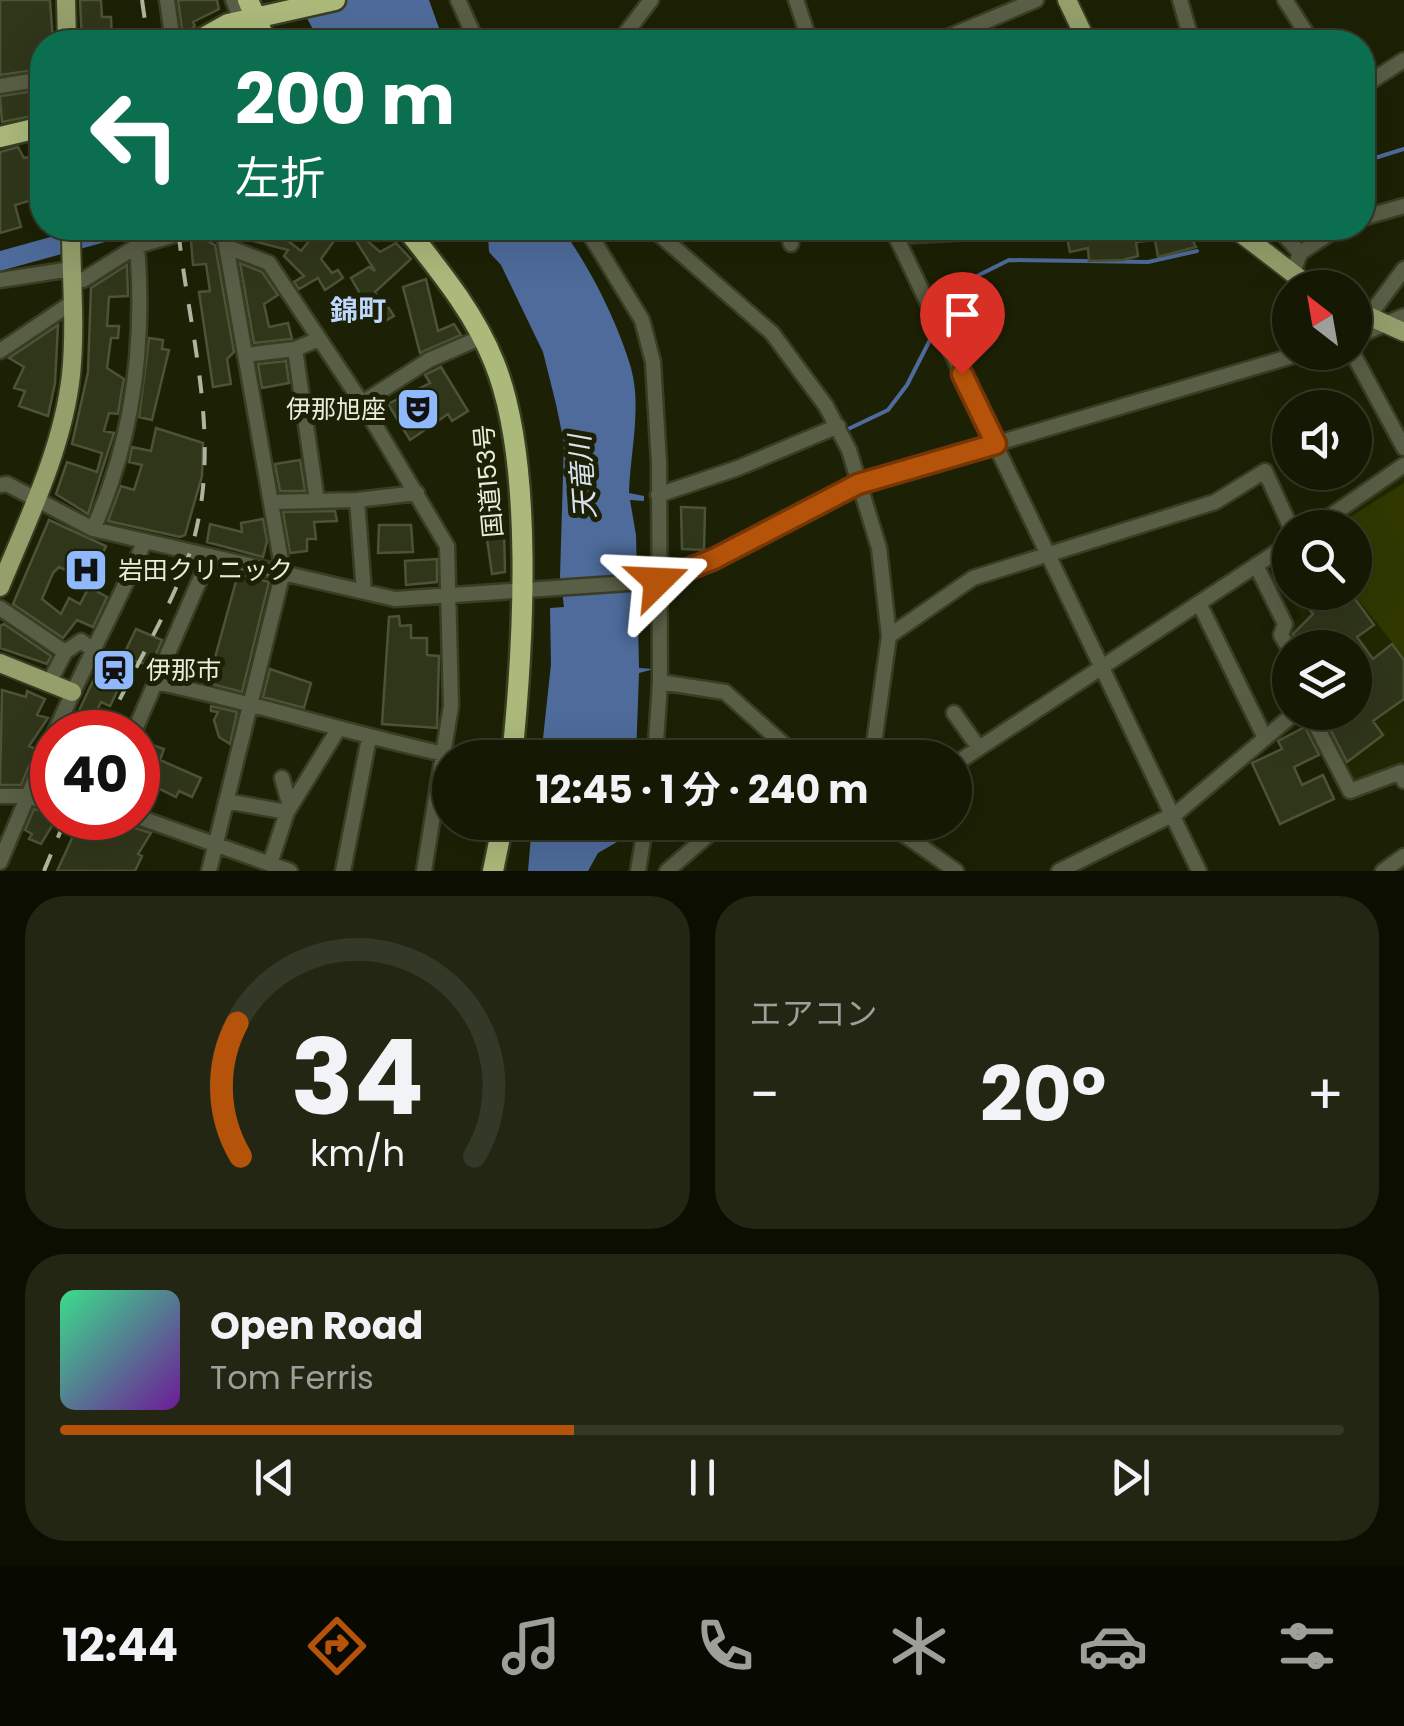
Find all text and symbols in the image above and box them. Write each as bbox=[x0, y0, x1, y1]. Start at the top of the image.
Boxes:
text: 200 m bbox=[235, 50, 455, 149]
icon: left bbox=[70, 70, 200, 200]
text: 左折 bbox=[235, 147, 325, 210]
north arrow bbox=[1272, 270, 1372, 370]
map controls bbox=[1272, 270, 1372, 730]
pin bbox=[920, 272, 1005, 375]
icon: arrive bbox=[935, 287, 990, 342]
district label: 錦町 bbox=[330, 291, 386, 330]
theatre icon: 伊那旭座 bbox=[395, 386, 441, 432]
button: sound bbox=[1272, 390, 1372, 490]
place label: 伊那旭座 bbox=[286, 392, 386, 427]
street label: 国道153号 bbox=[466, 423, 511, 539]
water label: 天竜川 bbox=[560, 431, 605, 520]
button: search bbox=[1272, 510, 1372, 610]
position arrow bbox=[606, 529, 710, 633]
hospital icon: 岩田クリニック bbox=[63, 547, 109, 593]
place label: 岩田クリニック bbox=[118, 553, 293, 588]
button: layers bbox=[1272, 630, 1372, 730]
station icon: 伊那市 bbox=[91, 647, 137, 693]
place label: 伊那市 bbox=[146, 653, 221, 688]
speed limit sign: 40 bbox=[30, 710, 160, 840]
text: 12:45 · 1 分 · 240 m bbox=[536, 763, 869, 816]
text: エアコン bbox=[750, 991, 878, 1036]
text: 34 bbox=[291, 1005, 424, 1150]
text: 20° bbox=[980, 1042, 1106, 1147]
text: − bbox=[750, 1056, 780, 1133]
text: + bbox=[1306, 1056, 1344, 1133]
text: km/h bbox=[310, 1128, 405, 1179]
text: Open Road bbox=[210, 1299, 423, 1352]
text: Tom Ferris bbox=[210, 1355, 374, 1400]
icon: previous bbox=[247, 1450, 302, 1505]
icon: pause bbox=[675, 1450, 730, 1505]
icon: next bbox=[1103, 1450, 1158, 1505]
icon: directions bbox=[302, 1611, 372, 1681]
icon: music bbox=[496, 1611, 566, 1681]
icon: phone bbox=[690, 1611, 760, 1681]
icon: climate bbox=[884, 1611, 954, 1681]
icon: car bbox=[1078, 1611, 1148, 1681]
icon: filters bbox=[1272, 1611, 1342, 1681]
text: 12:44 bbox=[62, 1614, 178, 1677]

